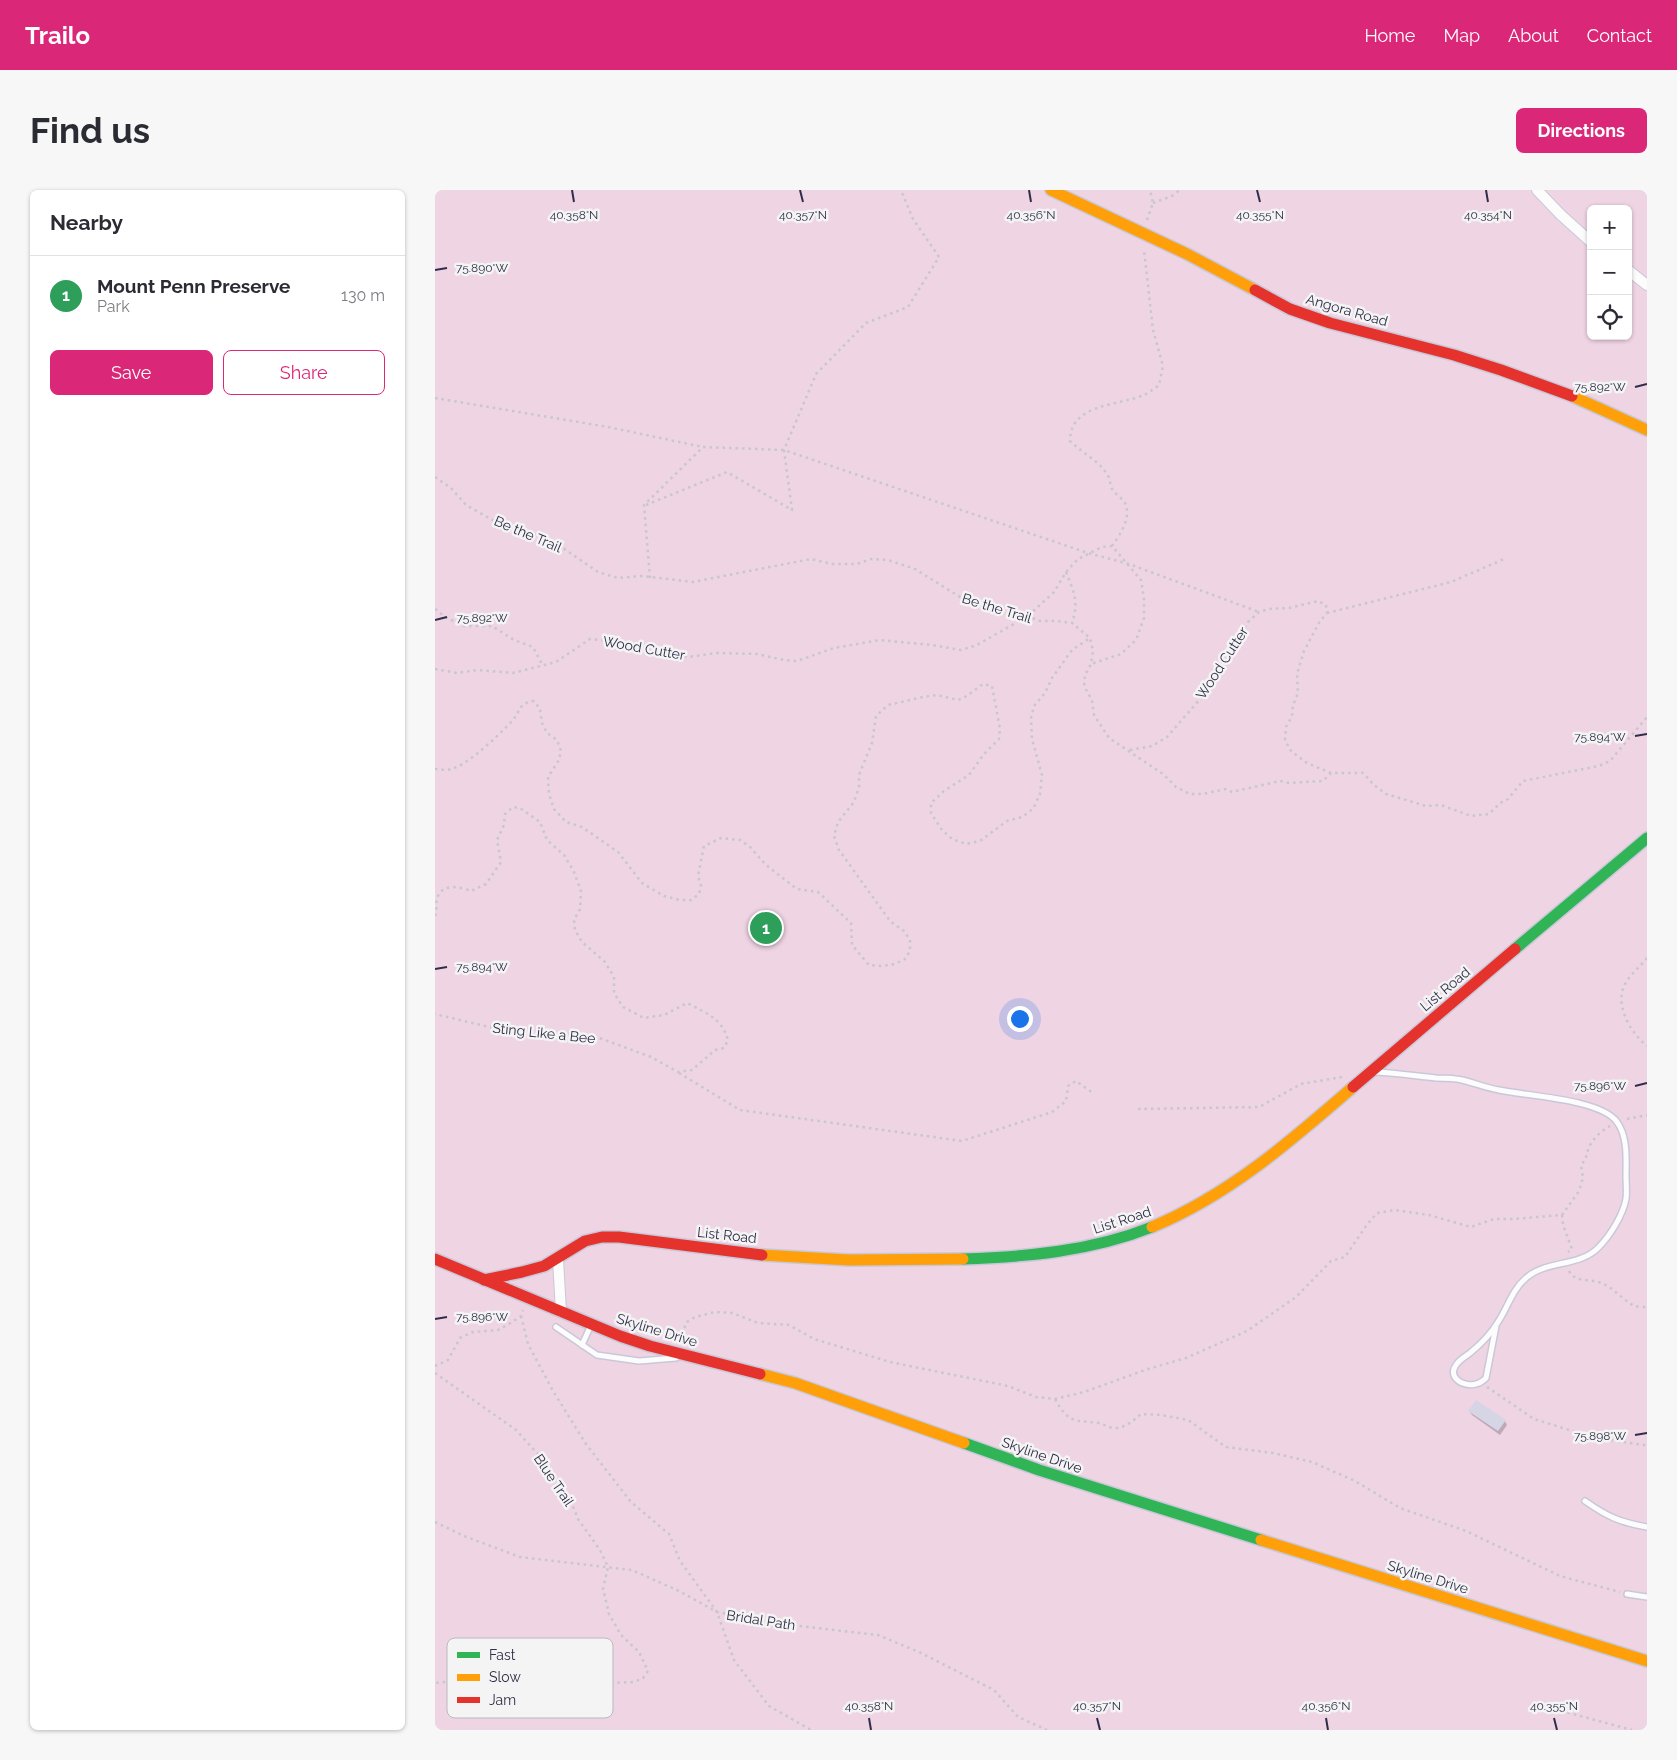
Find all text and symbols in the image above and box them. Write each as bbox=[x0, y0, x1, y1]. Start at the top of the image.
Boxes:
text: Trailo bbox=[25, 21, 90, 50]
text: Home bbox=[1364, 25, 1415, 46]
text: Map bbox=[1443, 25, 1480, 46]
text: About bbox=[1508, 25, 1559, 46]
text: Contact bbox=[1587, 25, 1652, 46]
button: Directions bbox=[1516, 108, 1647, 153]
text: Find us bbox=[30, 110, 150, 151]
map controls bbox=[1587, 205, 1632, 340]
button: + bbox=[1587, 205, 1632, 250]
text: 40.358°N bbox=[550, 208, 598, 222]
text: 40.357°N bbox=[779, 208, 827, 222]
text: 40.356°N bbox=[1007, 208, 1055, 222]
text: 40.355°N bbox=[1236, 208, 1284, 222]
text: 40.354°N bbox=[1464, 208, 1512, 222]
text: Nearby bbox=[50, 210, 123, 235]
button: − bbox=[1587, 250, 1632, 295]
text: 75.890°W bbox=[456, 261, 508, 275]
text: Mount Penn Preserve bbox=[97, 275, 290, 297]
text: 1 bbox=[62, 286, 70, 305]
text: 130 m bbox=[341, 286, 385, 305]
street label: Angora Road bbox=[1304, 291, 1390, 329]
button: locate bbox=[1587, 295, 1632, 340]
text: Park bbox=[97, 297, 130, 316]
button: Save bbox=[50, 350, 213, 395]
button: Share bbox=[223, 350, 385, 395]
text: 75.892°W bbox=[1574, 380, 1626, 394]
street label: Be the Trail bbox=[492, 513, 564, 556]
street label: Be the Trail bbox=[960, 590, 1034, 626]
text: 75.892°W bbox=[456, 611, 508, 625]
street label: Wood Cutter bbox=[1193, 624, 1251, 702]
street label: Wood Cutter bbox=[602, 633, 686, 663]
text: 75.894°W bbox=[1574, 730, 1626, 744]
pin: 1 bbox=[750, 909, 782, 947]
text: 75.894°W bbox=[456, 960, 508, 974]
street label: List Road bbox=[1417, 964, 1473, 1014]
your location bbox=[1007, 1006, 1033, 1032]
street label: Sting Like a Bee bbox=[492, 1020, 596, 1046]
text: 75.896°W bbox=[1574, 1079, 1627, 1093]
street label: List Road bbox=[1091, 1203, 1153, 1237]
street label: List Road bbox=[696, 1224, 758, 1246]
text: 75.896°W bbox=[456, 1310, 509, 1324]
street label: Skyline Drive bbox=[615, 1310, 699, 1350]
text: 75.898°W bbox=[1574, 1429, 1626, 1443]
street label: Skyline Drive bbox=[1000, 1434, 1084, 1476]
street label: Blue Trail bbox=[531, 1451, 577, 1509]
street label: Skyline Drive bbox=[1386, 1557, 1470, 1597]
street label: Bridal Path bbox=[725, 1607, 797, 1633]
legend bbox=[447, 1638, 613, 1718]
text: Fast bbox=[489, 1647, 516, 1663]
text: Slow bbox=[489, 1669, 521, 1685]
text: Jam bbox=[489, 1692, 516, 1708]
text: 40.358°N bbox=[845, 1699, 893, 1713]
text: 40.357°N bbox=[1073, 1699, 1121, 1713]
text: 40.356°N bbox=[1302, 1699, 1350, 1713]
text: 40.355°N bbox=[1530, 1699, 1578, 1713]

